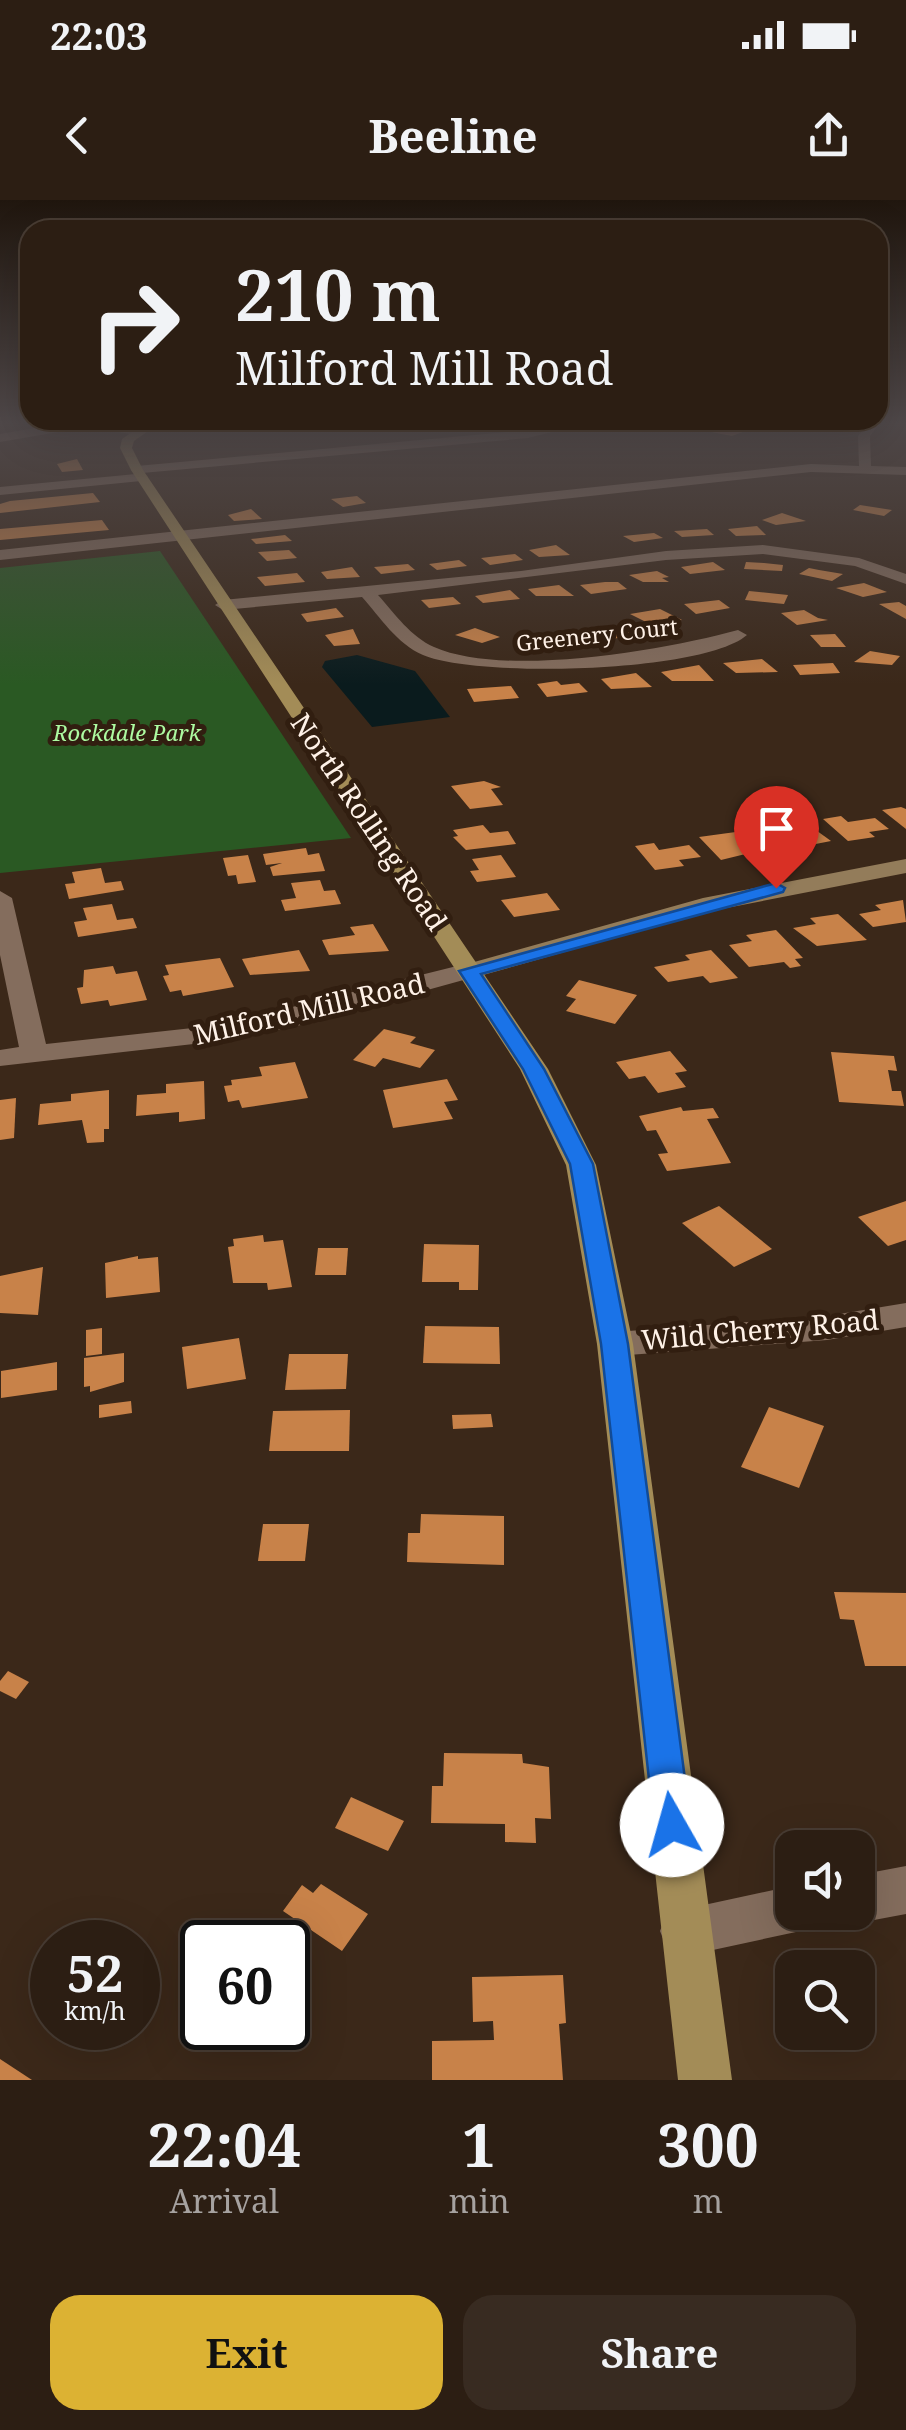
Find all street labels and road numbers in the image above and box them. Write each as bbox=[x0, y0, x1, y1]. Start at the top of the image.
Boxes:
street label: Greenery Court bbox=[515, 611, 679, 657]
street label: North Rolling Road bbox=[283, 705, 457, 938]
street label: Milford Mill Road bbox=[190, 963, 428, 1053]
street label: Wild Cherry Road bbox=[640, 1300, 880, 1358]

